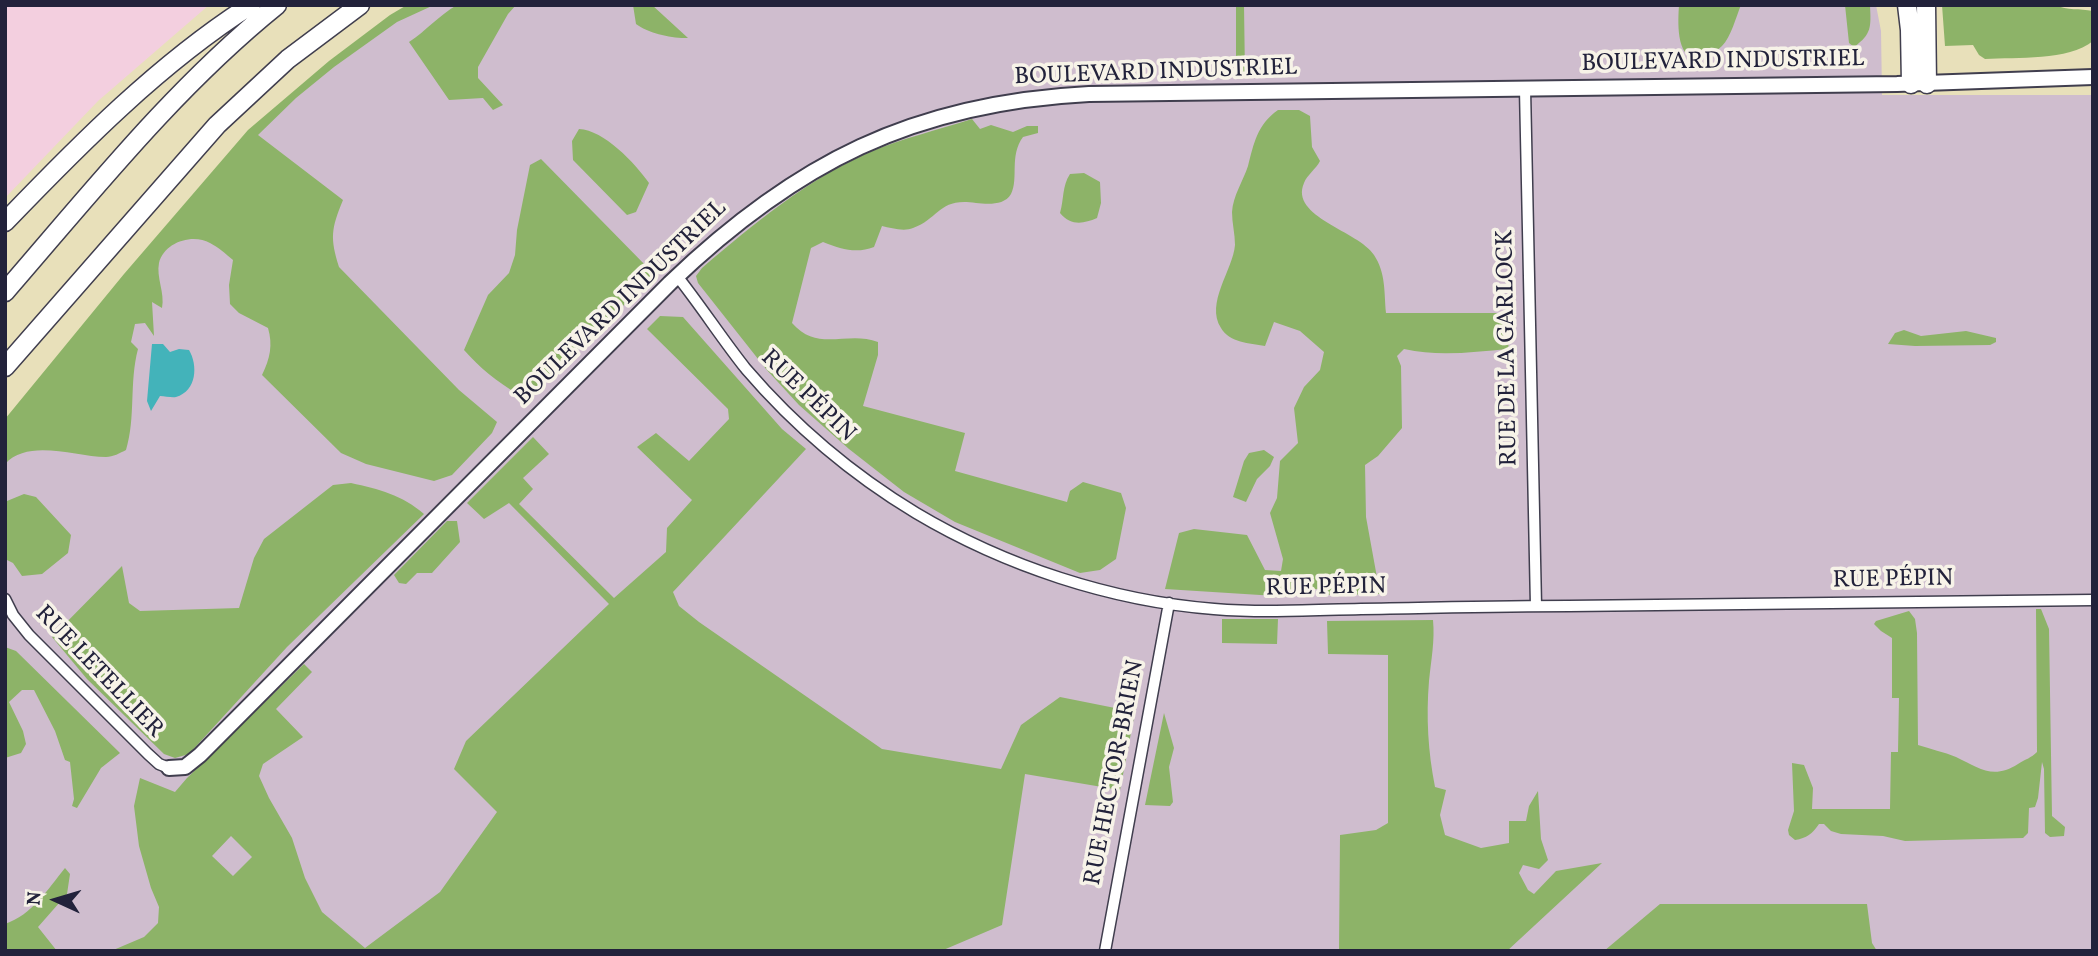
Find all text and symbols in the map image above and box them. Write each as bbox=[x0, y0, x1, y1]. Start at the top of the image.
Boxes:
street label: BOULEVARD INDUSTRIEL bbox=[1581, 46, 1865, 80]
street label: BOULEVARD INDUSTRIEL bbox=[1014, 55, 1298, 93]
street label: BOULEVARD INDUSTRIEL bbox=[510, 195, 734, 413]
street label: RUE DE LA GARLOCK bbox=[1493, 229, 1525, 467]
street label: RUE PÉPIN bbox=[754, 345, 860, 449]
street label: RUE PÉPIN bbox=[1833, 566, 1953, 596]
street label: RUE PÉPIN bbox=[1266, 574, 1386, 604]
street label: RUE LETELLIER bbox=[27, 601, 169, 745]
street label: RUE HECTOR-BRIEN bbox=[1080, 658, 1152, 888]
north arrow bbox=[21, 865, 91, 935]
text: N bbox=[22, 891, 49, 906]

